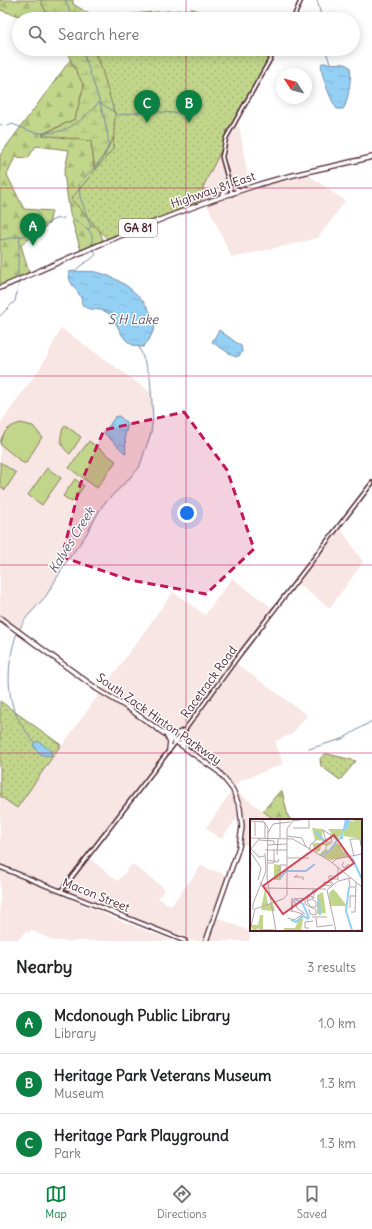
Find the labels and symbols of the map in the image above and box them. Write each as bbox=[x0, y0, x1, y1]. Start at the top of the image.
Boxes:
north arrow bbox=[276, 68, 312, 104]
pin: C bbox=[134, 90, 160, 123]
pin: B bbox=[176, 90, 202, 123]
street label: Highway 81 East bbox=[169, 168, 257, 211]
pin: A bbox=[20, 213, 46, 246]
road number: GA 81 bbox=[119, 219, 157, 237]
water label: S H Lake bbox=[108, 311, 159, 328]
water label: Kalves Creek bbox=[44, 503, 99, 576]
your location bbox=[177, 503, 197, 523]
street label: Racetrack Road bbox=[177, 643, 240, 721]
street label: South Zack Hinton Parkway bbox=[94, 670, 225, 768]
inset map bbox=[250, 819, 362, 931]
street label: Macon Street bbox=[60, 874, 132, 915]

